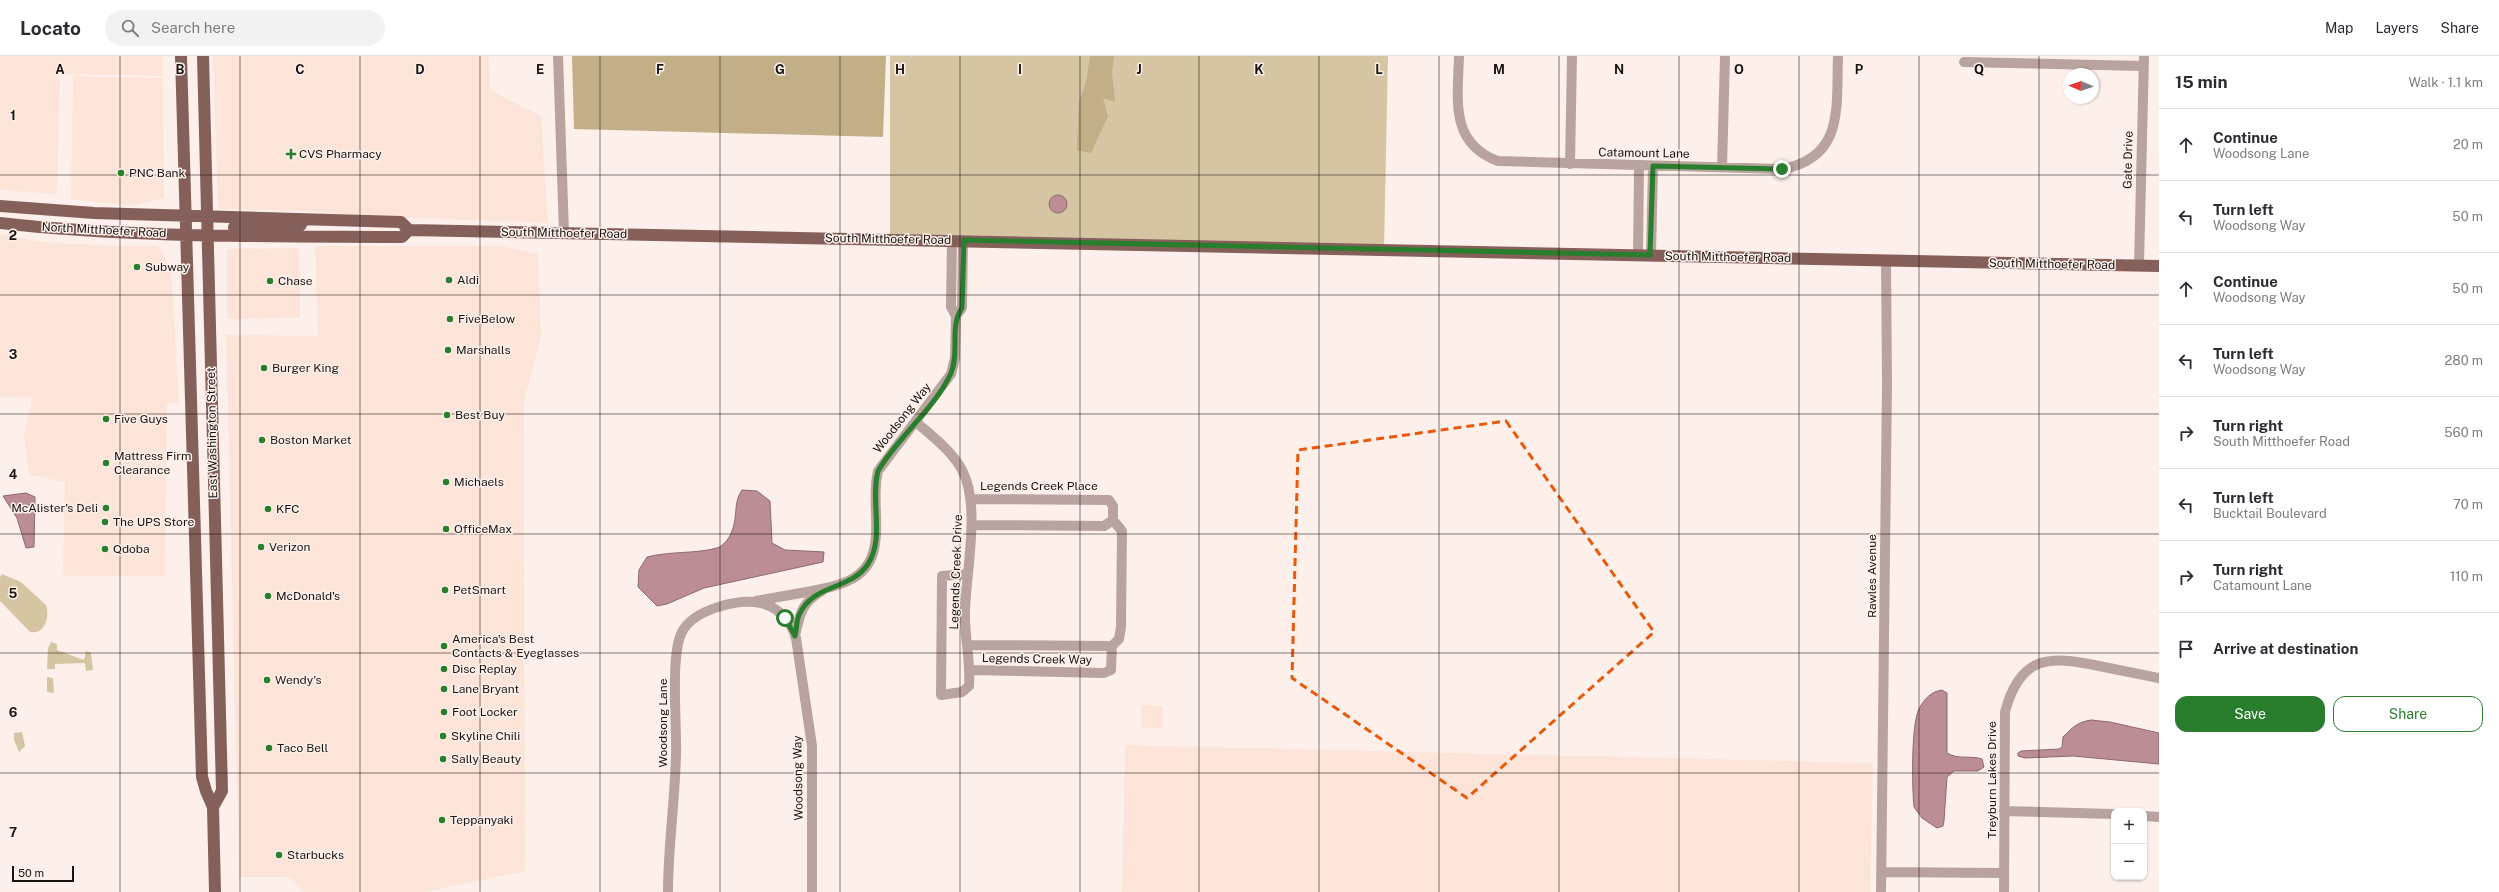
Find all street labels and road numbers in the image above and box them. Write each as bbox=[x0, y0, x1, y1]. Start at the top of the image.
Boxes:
street label: Gate Drive bbox=[2120, 131, 2136, 189]
street label: Catamount Lane bbox=[1598, 145, 1690, 161]
street label: North Mitthoefer Road bbox=[41, 220, 167, 240]
street label: South Mitthoefer Road bbox=[501, 225, 627, 241]
street label: South Mitthoefer Road bbox=[825, 231, 951, 247]
street label: South Mitthoefer Road bbox=[1665, 249, 1791, 265]
street label: South Mitthoefer Road bbox=[1989, 256, 2115, 272]
street label: East Washington Street bbox=[204, 367, 220, 499]
street label: Woodsong Way bbox=[870, 380, 934, 456]
street label: Legends Creek Place bbox=[980, 479, 1098, 493]
street label: Legends Creek Drive bbox=[947, 514, 965, 630]
street label: Rawles Avenue bbox=[1865, 534, 1879, 618]
street label: Legends Creek Way bbox=[982, 651, 1093, 667]
street label: Woodsong Lane bbox=[656, 678, 670, 767]
street label: Treyburn Lakes Drive bbox=[1985, 721, 1999, 839]
street label: Woodsong Way bbox=[790, 735, 806, 821]

